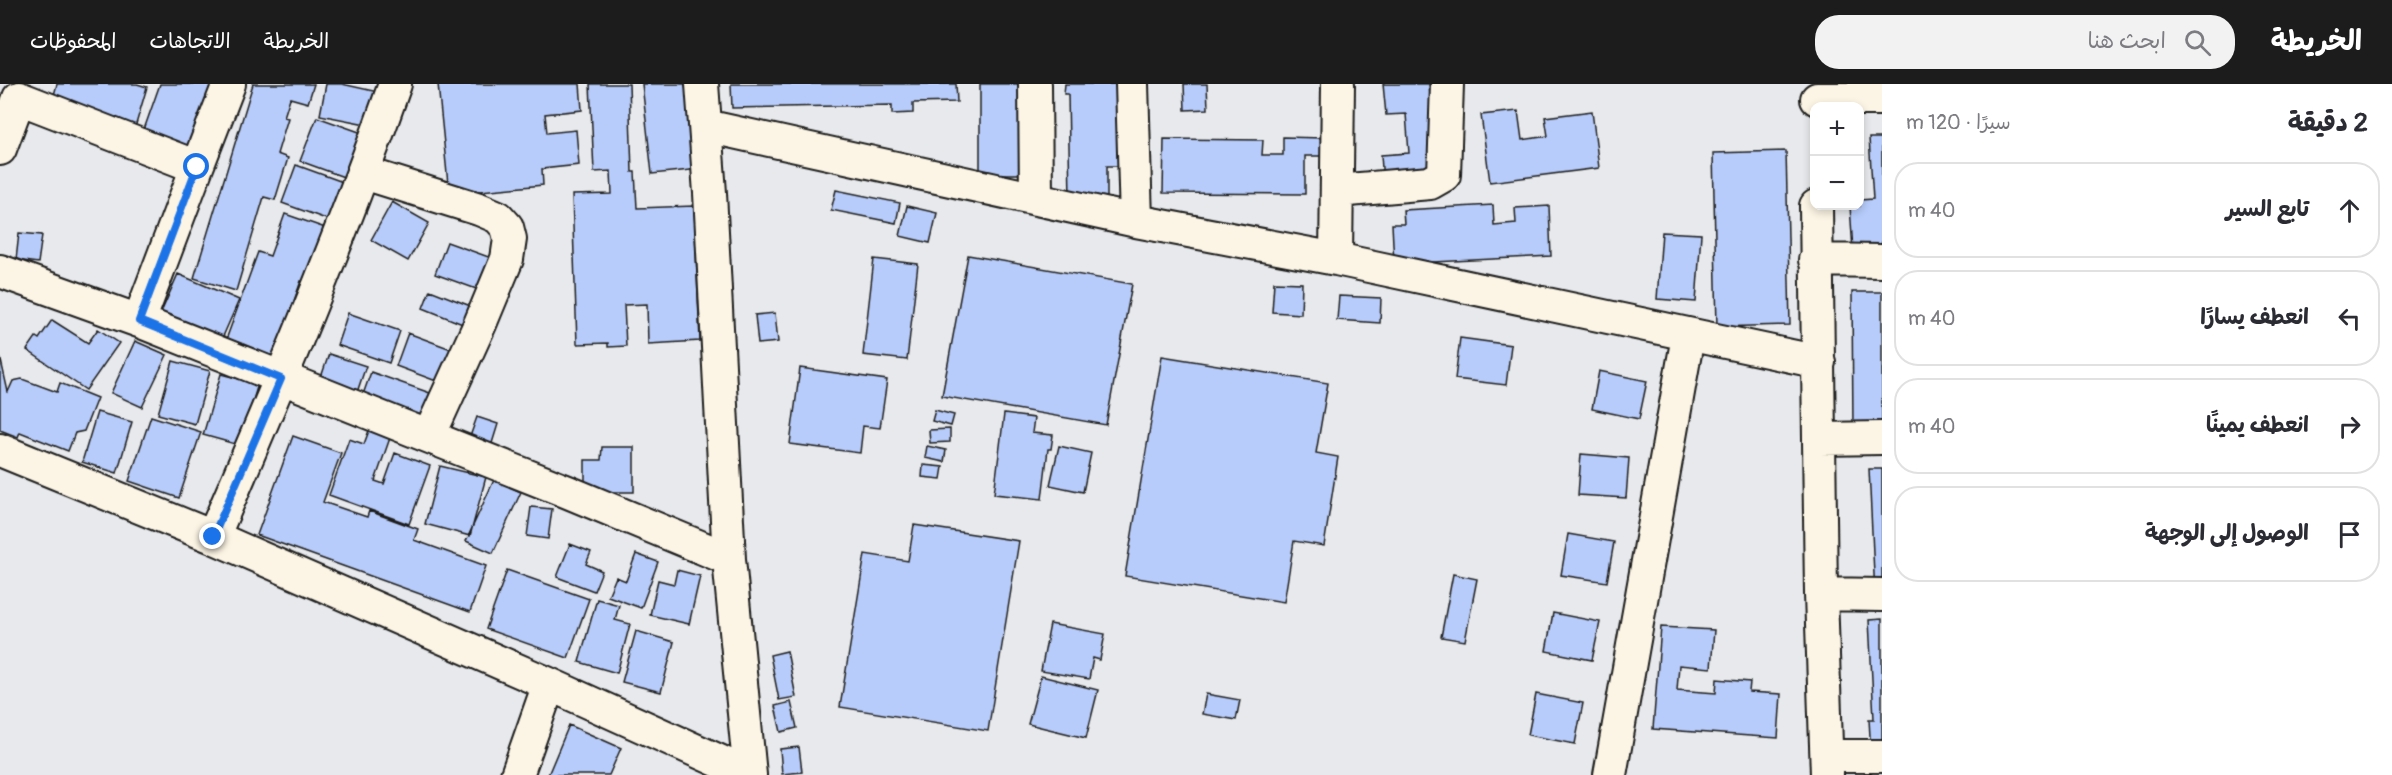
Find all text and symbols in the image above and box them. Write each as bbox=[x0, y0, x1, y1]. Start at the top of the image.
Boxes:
search box bbox=[1815, 15, 2235, 69]
text: الخريطة bbox=[2271, 24, 2362, 59]
icon: search bbox=[2181, 26, 2214, 59]
text: ابحث هنا bbox=[2088, 27, 2166, 55]
text: المحفوظات bbox=[30, 28, 116, 55]
text: الاتجاهات bbox=[149, 28, 231, 55]
text: الخريطة bbox=[264, 28, 329, 55]
map controls bbox=[1810, 102, 1864, 210]
button: + bbox=[1810, 102, 1864, 156]
text: 2 دقيقة bbox=[2288, 107, 2368, 139]
text: سيرًا · 120 m bbox=[1906, 110, 2011, 135]
route start bbox=[183, 153, 209, 179]
button: − bbox=[1810, 156, 1864, 210]
icon: ahead bbox=[2333, 194, 2366, 227]
text: تابع السير bbox=[2226, 195, 2309, 223]
text: 40 m bbox=[1908, 198, 1955, 223]
icon: left bbox=[2333, 302, 2366, 335]
text: انعطف يسارًا bbox=[2200, 303, 2309, 331]
text: 40 m bbox=[1908, 306, 1955, 331]
icon: right bbox=[2333, 410, 2366, 443]
text: انعطف يمينًا bbox=[2206, 411, 2309, 439]
text: 40 m bbox=[1908, 414, 1955, 439]
icon: arrive bbox=[2333, 518, 2366, 551]
text: الوصول إلى الوجهة bbox=[2145, 519, 2309, 547]
route end bbox=[199, 523, 225, 549]

